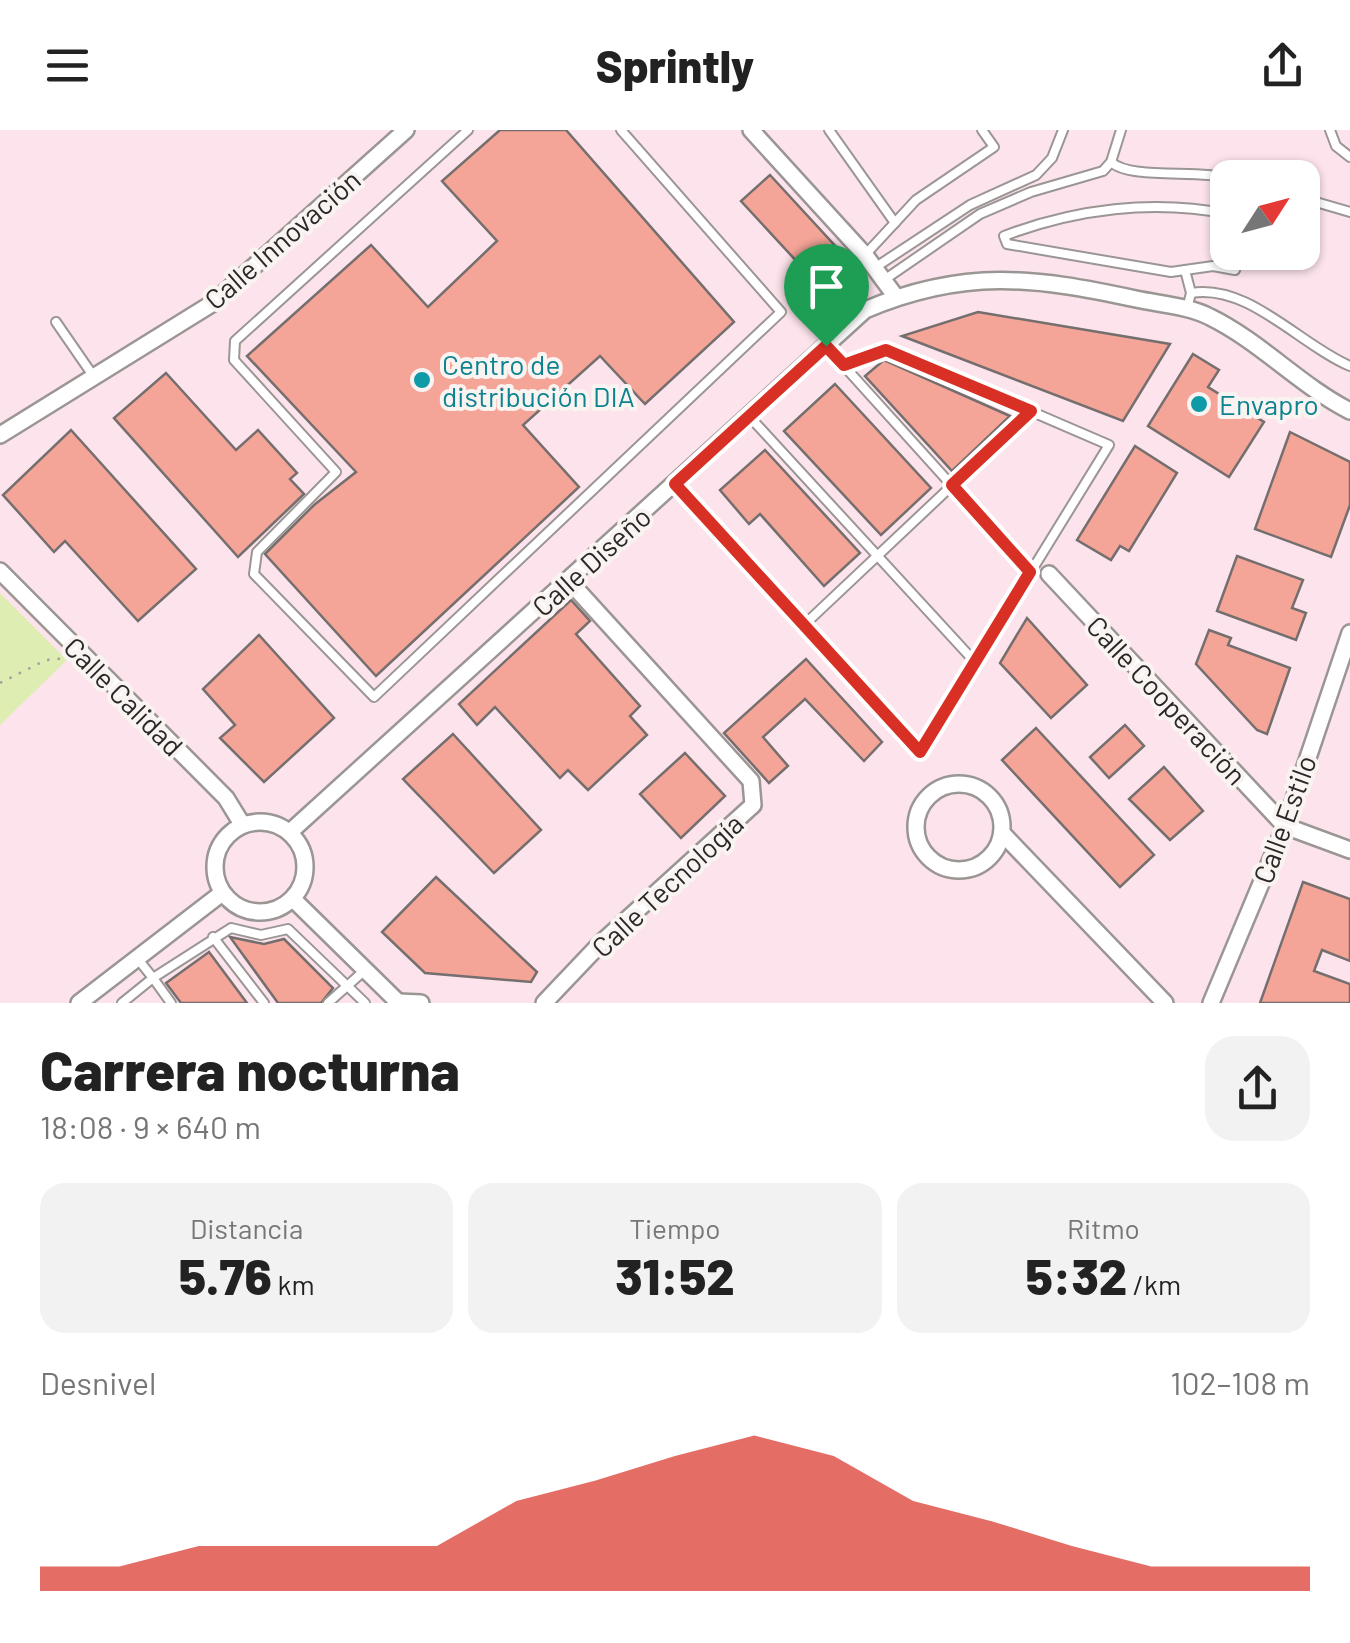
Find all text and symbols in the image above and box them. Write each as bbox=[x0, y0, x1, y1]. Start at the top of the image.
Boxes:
icon: menu bbox=[40, 38, 95, 93]
text: Sprintly bbox=[596, 38, 754, 92]
icon: share bbox=[1255, 38, 1310, 93]
north arrow bbox=[1210, 160, 1320, 270]
map controls bbox=[1210, 160, 1320, 270]
street label: Calle Innovación bbox=[197, 162, 367, 316]
pin bbox=[784, 244, 869, 347]
icon: arrive bbox=[799, 259, 854, 314]
place label: Centro de distribución DIA bbox=[442, 347, 635, 413]
marker: Centro de distribución DIA bbox=[411, 369, 433, 391]
place label: Envapro bbox=[1219, 387, 1319, 421]
marker: Envapro bbox=[1188, 393, 1210, 415]
street label: Calle Diseño bbox=[525, 499, 657, 623]
street label: Calle Cooperación bbox=[1080, 609, 1254, 791]
street label: Calle Calidad bbox=[57, 629, 191, 763]
street label: Calle Estilo bbox=[1245, 750, 1323, 888]
street label: Calle Tecnología bbox=[584, 806, 750, 964]
text: Carrera nocturna bbox=[40, 1036, 460, 1102]
button: share bbox=[1205, 1036, 1310, 1141]
text: 18:08 · 9 × 640 m bbox=[40, 1107, 261, 1145]
text: Distancia bbox=[190, 1211, 303, 1245]
text: Tiempo bbox=[629, 1211, 721, 1245]
text: Ritmo bbox=[1067, 1211, 1140, 1245]
text: 5.76 bbox=[179, 1245, 272, 1305]
text: 31:52 bbox=[615, 1245, 735, 1305]
text: 5:32 bbox=[1025, 1245, 1127, 1305]
text: km bbox=[272, 1267, 315, 1301]
text: /km bbox=[1127, 1267, 1181, 1301]
text: Desnivel bbox=[40, 1363, 156, 1401]
text: 102–108 m bbox=[1170, 1363, 1310, 1401]

